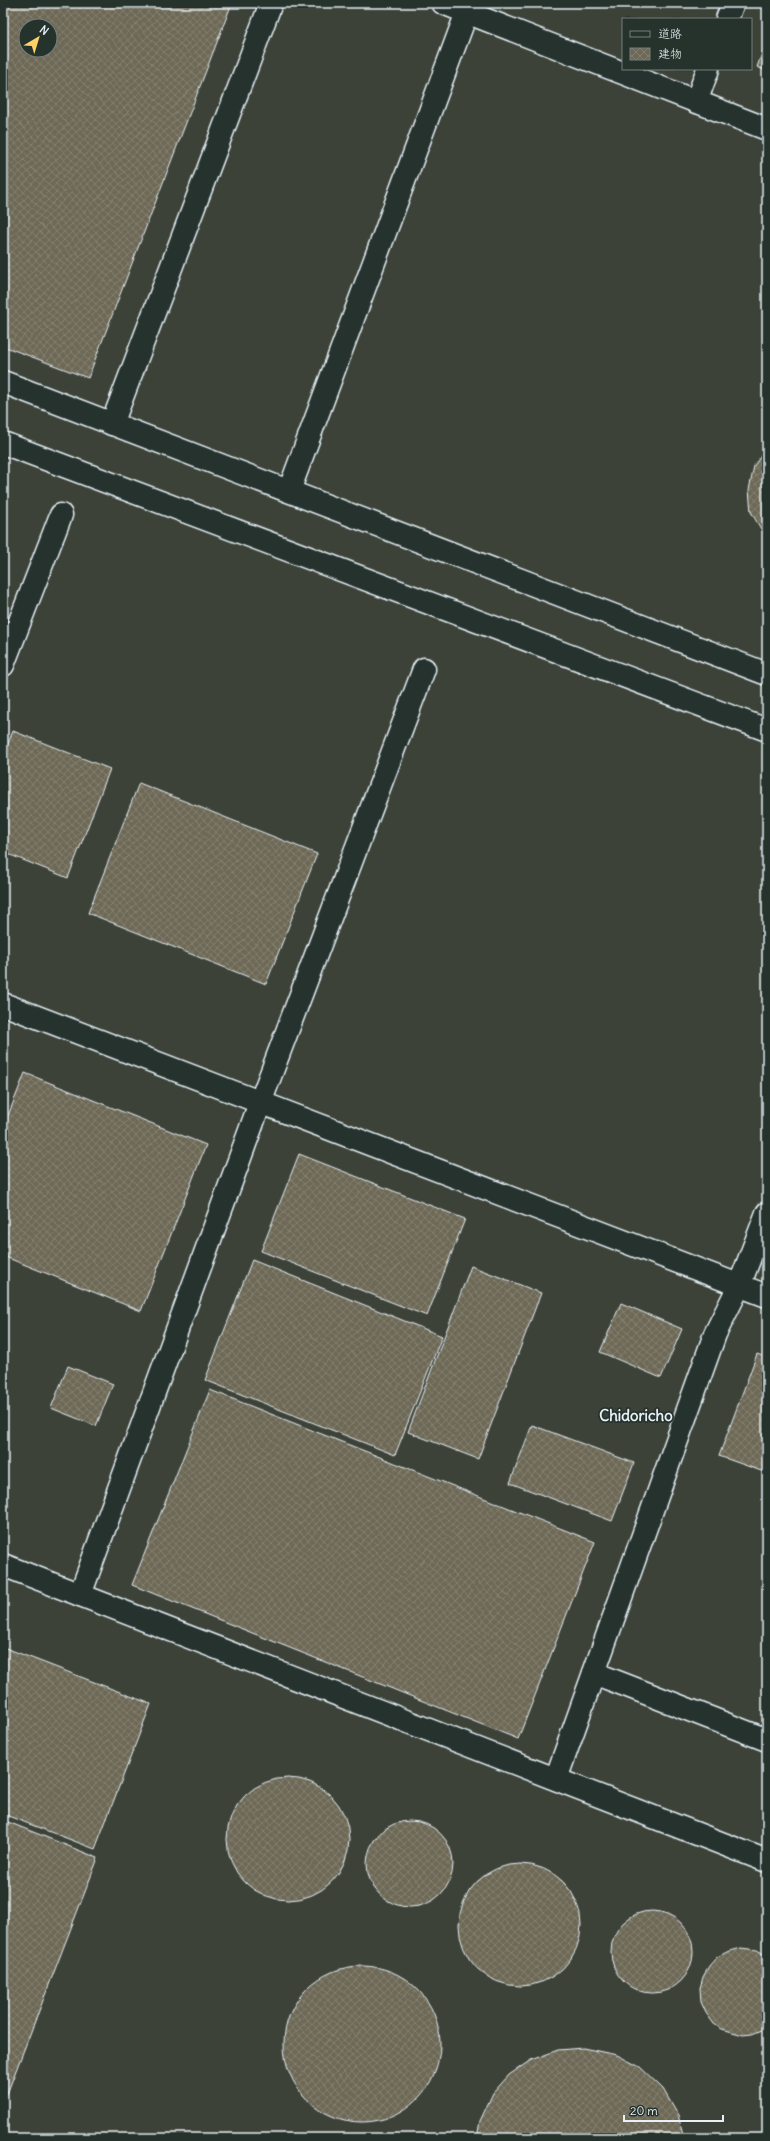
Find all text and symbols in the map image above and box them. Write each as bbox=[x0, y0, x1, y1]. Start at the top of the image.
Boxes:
north arrow bbox=[18, 18, 58, 58]
legend bbox=[622, 18, 752, 70]
text: N bbox=[37, 22, 51, 38]
text: 道路 bbox=[658, 26, 682, 41]
text: 建物 bbox=[658, 46, 682, 61]
district label: Chidoricho bbox=[599, 1406, 673, 1425]
scale bar bbox=[624, 2097, 723, 2123]
text: 20 m bbox=[630, 2103, 658, 2118]

